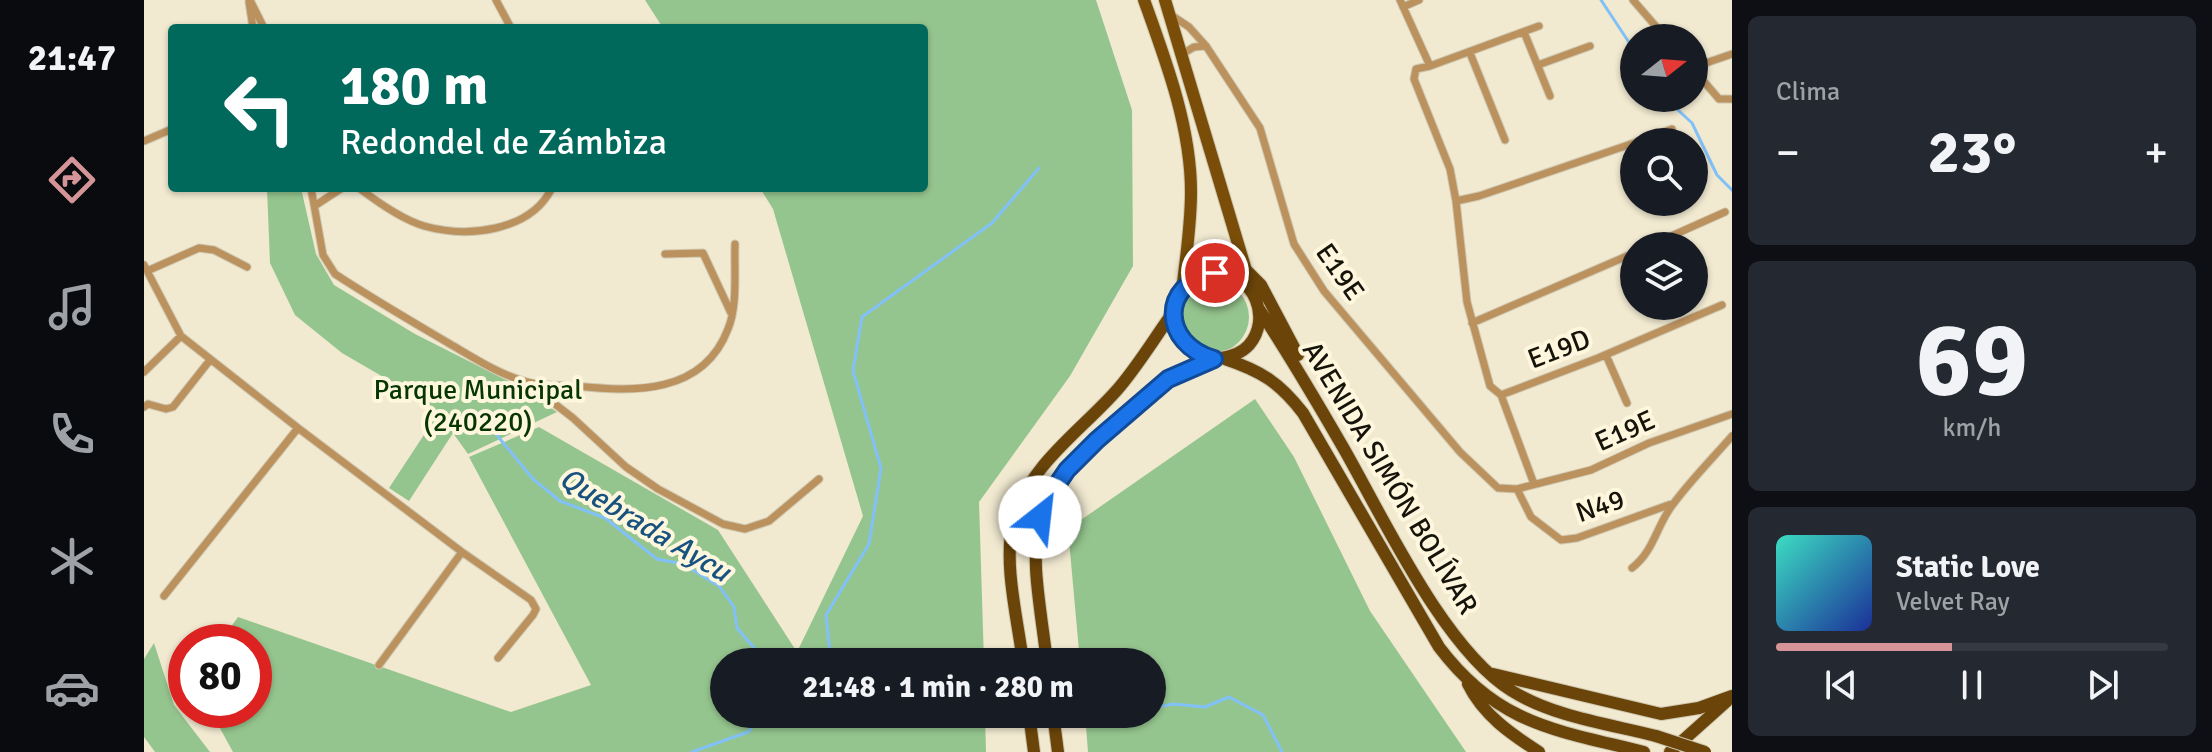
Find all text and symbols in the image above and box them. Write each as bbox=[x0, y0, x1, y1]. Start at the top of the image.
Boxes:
north arrow bbox=[1620, 24, 1708, 112]
map controls bbox=[1620, 24, 1708, 320]
text: 21:47 bbox=[28, 36, 116, 81]
text: 180 m bbox=[340, 51, 488, 120]
icon: left bbox=[208, 56, 312, 160]
text: Clima bbox=[1776, 76, 1840, 108]
text: 23° bbox=[1928, 116, 2016, 190]
text: Redondel de Zámbiza bbox=[340, 120, 667, 165]
text: − bbox=[1776, 126, 1800, 180]
text: + bbox=[2144, 126, 2168, 180]
button: search bbox=[1620, 128, 1708, 216]
icon: directions bbox=[44, 152, 100, 208]
button: layers bbox=[1620, 232, 1708, 320]
street label: E19E bbox=[1308, 237, 1372, 307]
pin bbox=[1181, 239, 1249, 307]
icon: arrive bbox=[1193, 251, 1237, 295]
icon: music bbox=[44, 279, 100, 335]
text: 69 bbox=[1916, 296, 2028, 424]
street label: E19D bbox=[1523, 322, 1595, 376]
street label: AVENIDA SIMÓN BOLÍVAR bbox=[1295, 335, 1485, 621]
park label: Parque Municipal (240220) bbox=[374, 373, 582, 439]
street label: E19E bbox=[1590, 403, 1660, 459]
icon: phone bbox=[44, 406, 100, 462]
text: km/h bbox=[1943, 412, 2001, 444]
water label: Quebrada Aycu bbox=[553, 460, 738, 591]
position arrow bbox=[998, 475, 1082, 559]
street label: N49 bbox=[1571, 482, 1629, 530]
icon: climate bbox=[44, 533, 100, 589]
text: Static Love bbox=[1896, 549, 2040, 586]
text: Velvet Ray bbox=[1896, 586, 2010, 618]
speed limit sign: 80 bbox=[168, 624, 272, 728]
icon: car bbox=[44, 660, 100, 716]
icon: previous bbox=[1819, 663, 1863, 707]
icon: pause bbox=[1950, 663, 1994, 707]
icon: next bbox=[2081, 663, 2125, 707]
text: 21:48 · 1 min · 280 m bbox=[802, 669, 1074, 706]

